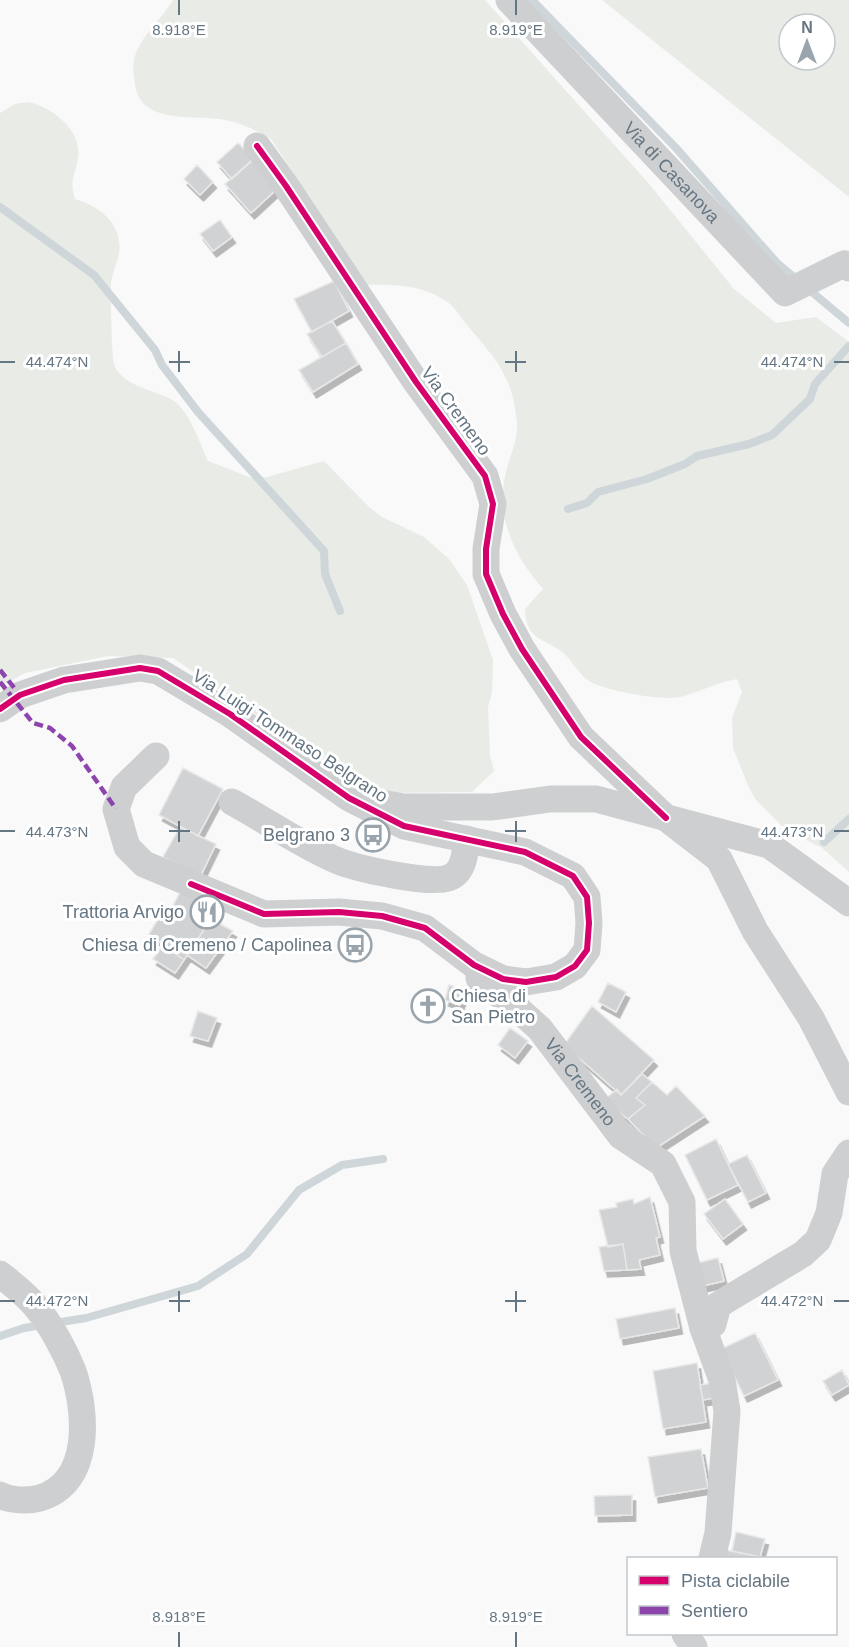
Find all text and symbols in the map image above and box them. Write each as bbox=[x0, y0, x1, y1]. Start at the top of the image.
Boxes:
north arrow bbox=[777, 12, 837, 72]
text: N bbox=[801, 19, 813, 36]
text: 8.918°E bbox=[152, 21, 206, 38]
text: 8.919°E bbox=[489, 21, 543, 38]
street label: Via di Casanova bbox=[619, 118, 724, 228]
text: 44.474°N bbox=[26, 353, 88, 370]
text: 44.474°N bbox=[761, 353, 823, 370]
street label: Via Cremeno bbox=[417, 363, 495, 459]
street label: Via Luigi Tommaso Belgrano bbox=[189, 665, 391, 807]
bus stop icon: Belgrano 3 bbox=[355, 817, 391, 853]
text: 44.473°N bbox=[26, 823, 88, 840]
text: 44.473°N bbox=[761, 823, 823, 840]
place label: Belgrano 3 bbox=[263, 825, 350, 845]
restaurant icon: Trattoria Arvigo bbox=[189, 894, 225, 930]
place label: Trattoria Arvigo bbox=[63, 902, 184, 922]
bus stop icon: Chiesa di Cremeno / Capolinea bbox=[337, 927, 373, 963]
place label: Chiesa di Cremeno / Capolinea bbox=[82, 935, 333, 955]
place label: Chiesa di San Pietro bbox=[451, 986, 535, 1027]
church icon: Chiesa di San Pietro bbox=[410, 988, 446, 1024]
street label: Via Cremeno bbox=[541, 1034, 620, 1130]
text: 44.472°N bbox=[26, 1292, 88, 1309]
text: 44.472°N bbox=[761, 1292, 823, 1309]
legend bbox=[627, 1557, 837, 1635]
text: Pista ciclabile bbox=[681, 1571, 790, 1591]
text: Sentiero bbox=[681, 1601, 748, 1621]
text: 8.918°E bbox=[152, 1608, 206, 1625]
text: 8.919°E bbox=[489, 1608, 543, 1625]

